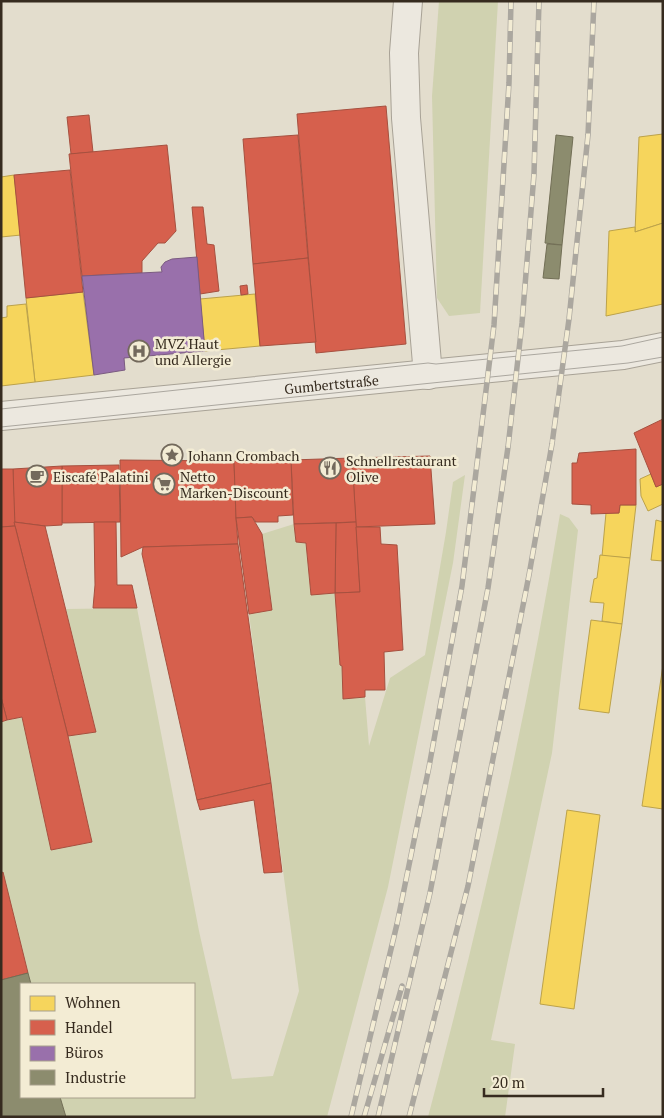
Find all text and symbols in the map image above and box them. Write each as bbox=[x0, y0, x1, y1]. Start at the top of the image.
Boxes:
place label: MVZ Haut und Allergie bbox=[155, 334, 231, 369]
hospital icon: MVZ Haut und Allergie bbox=[127, 339, 151, 363]
street label: Gumbertstraße bbox=[283, 370, 380, 398]
place icon: Johann Crombach bbox=[160, 443, 184, 467]
place label: Johann Crombach bbox=[188, 446, 300, 465]
place label: Schnellrestaurant Olive bbox=[346, 451, 458, 486]
restaurant icon: Schnellrestaurant Olive bbox=[318, 456, 342, 480]
cafe icon: Eiscafé Palatini bbox=[25, 464, 49, 488]
place label: Eiscafé Palatini bbox=[53, 467, 149, 486]
place label: Netto Marken-Discount bbox=[180, 467, 290, 502]
supermarket icon: Netto Marken-Discount bbox=[152, 472, 176, 496]
legend bbox=[20, 983, 195, 1098]
text: Wohnen bbox=[65, 992, 121, 1012]
text: Handel bbox=[65, 1017, 113, 1037]
text: Büros bbox=[65, 1042, 103, 1062]
scale bar bbox=[484, 1066, 603, 1098]
text: Industrie bbox=[65, 1067, 126, 1087]
text: 20 m bbox=[492, 1072, 525, 1092]

